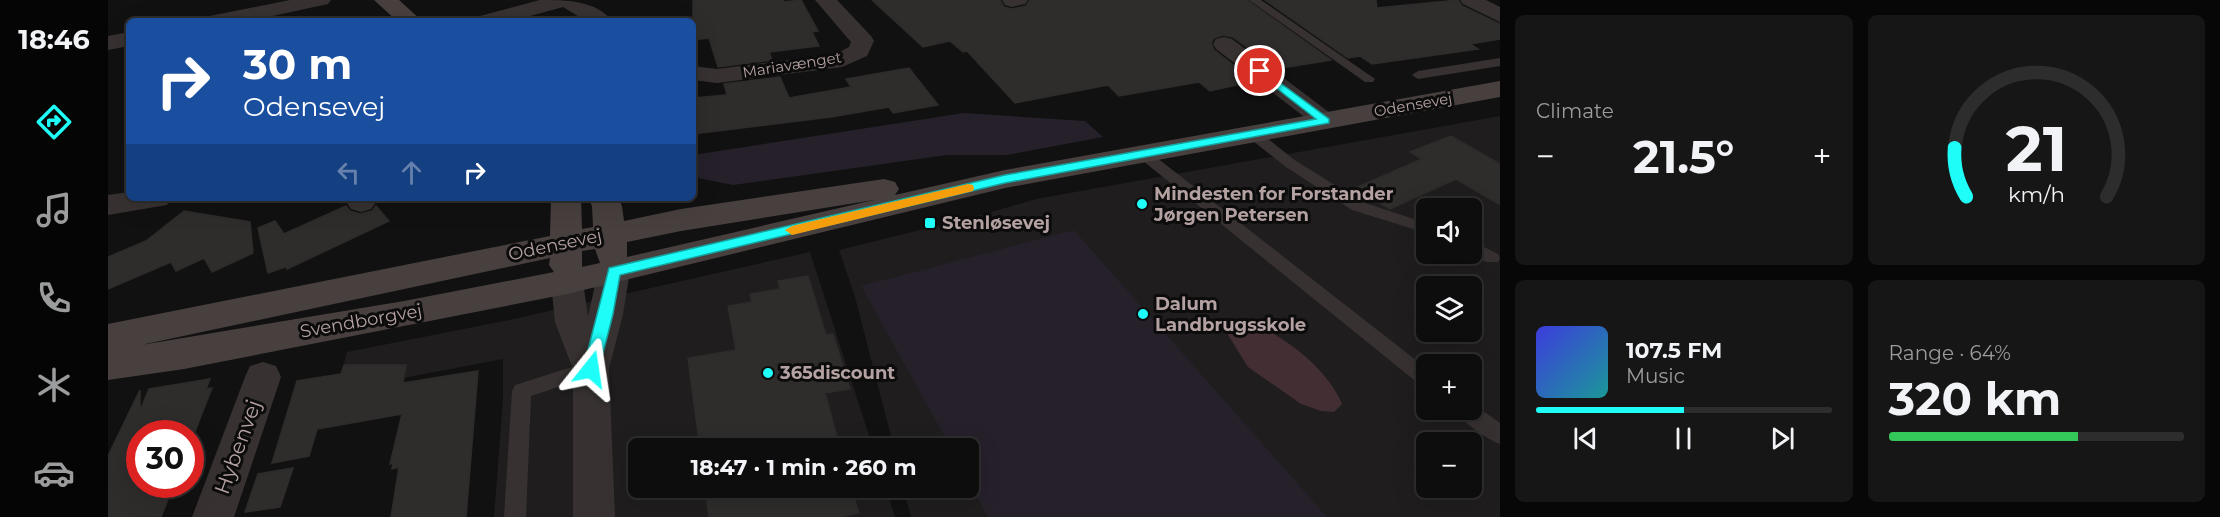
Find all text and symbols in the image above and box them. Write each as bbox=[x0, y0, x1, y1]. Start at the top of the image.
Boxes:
text: 18:46 bbox=[18, 23, 90, 56]
text: 30 m bbox=[243, 38, 352, 90]
icon: right bbox=[144, 42, 222, 120]
pin bbox=[1234, 45, 1285, 96]
street label: Mariavænget bbox=[741, 47, 843, 82]
icon: arrive bbox=[1243, 54, 1276, 87]
street label: Odensevej bbox=[1372, 88, 1454, 121]
text: Odensevej bbox=[243, 90, 385, 123]
text: Climate bbox=[1536, 99, 1614, 123]
icon: directions bbox=[33, 101, 75, 143]
text: 21 bbox=[2006, 111, 2067, 187]
text: 21.5° bbox=[1633, 129, 1734, 184]
text: − bbox=[1536, 136, 1555, 176]
text: + bbox=[1813, 136, 1832, 176]
icon: left bbox=[332, 156, 365, 189]
icon: ahead bbox=[395, 156, 428, 189]
icon: right bbox=[458, 156, 491, 189]
text: km/h bbox=[2008, 181, 2065, 207]
place label: Mindesten for Forstander Jørgen Petersen bbox=[1153, 183, 1394, 226]
icon: music bbox=[33, 189, 75, 231]
marker: Mindesten for Forstander Jørgen Petersen bbox=[1135, 197, 1149, 211]
map controls bbox=[1416, 198, 1482, 498]
button: sound bbox=[1416, 198, 1482, 264]
place label: Stenløsevej bbox=[942, 212, 1050, 234]
marker: Stenløsevej bbox=[923, 216, 937, 230]
street label: Odensevej bbox=[506, 224, 604, 266]
button: layers bbox=[1416, 276, 1482, 342]
icon: phone bbox=[33, 277, 75, 319]
place label: Dalum Landbrugsskole bbox=[1155, 293, 1306, 336]
street label: Svendborgvej bbox=[298, 299, 424, 343]
marker: Dalum Landbrugsskole bbox=[1136, 307, 1150, 321]
position arrow bbox=[559, 337, 623, 401]
text: 107.5 FM bbox=[1626, 337, 1722, 364]
text: Range · 64% bbox=[1889, 341, 2011, 365]
button: + bbox=[1416, 354, 1482, 420]
place label: 365discount bbox=[779, 362, 895, 384]
icon: climate bbox=[33, 364, 75, 406]
text: Music bbox=[1626, 364, 1685, 388]
marker: 365discount bbox=[761, 366, 775, 380]
text: 320 km bbox=[1889, 371, 2061, 426]
street label: Hybenvej bbox=[209, 396, 266, 497]
speed limit sign: 30 bbox=[126, 420, 204, 498]
icon: previous bbox=[1569, 422, 1602, 455]
icon: pause bbox=[1667, 422, 1700, 455]
icon: next bbox=[1766, 422, 1799, 455]
button: − bbox=[1416, 432, 1482, 498]
icon: car bbox=[33, 452, 75, 494]
text: 18:47 · 1 min · 260 m bbox=[691, 454, 916, 481]

